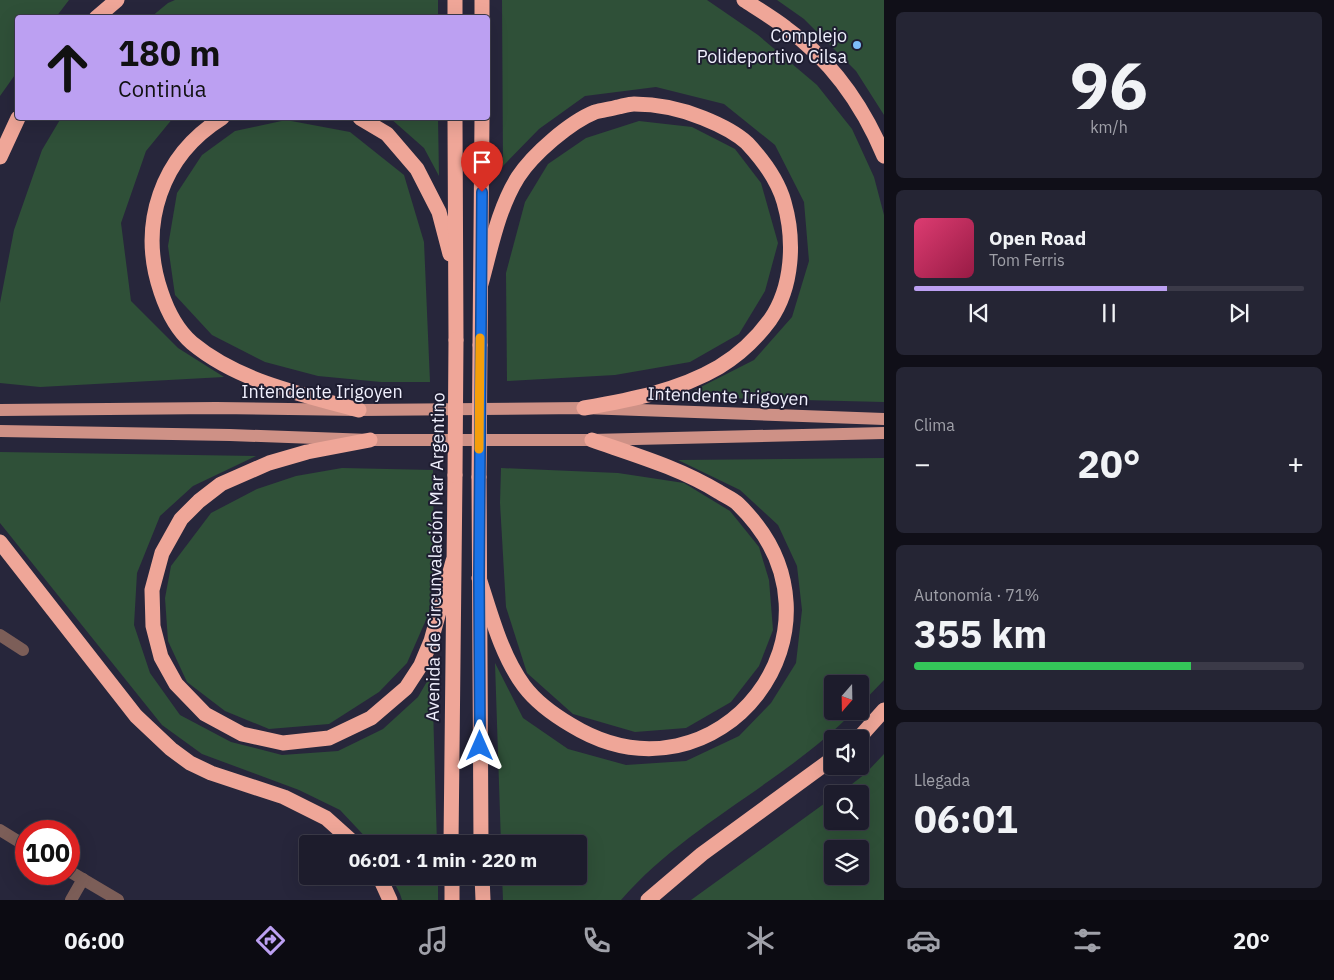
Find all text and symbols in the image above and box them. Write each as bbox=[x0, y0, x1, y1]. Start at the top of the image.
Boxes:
place label: Complejo Polideportivo Cilsa bbox=[697, 24, 847, 68]
text: 180 m bbox=[118, 30, 221, 76]
icon: ahead bbox=[35, 35, 100, 100]
marker: Complejo Polideportivo Cilsa bbox=[851, 39, 863, 51]
text: 96 bbox=[1070, 42, 1148, 127]
text: Continúa bbox=[118, 74, 206, 103]
text: km/h bbox=[1090, 117, 1128, 137]
pin bbox=[461, 141, 503, 192]
icon: arrive bbox=[468, 148, 496, 176]
text: Open Road bbox=[989, 226, 1086, 250]
text: Tom Ferris bbox=[989, 250, 1065, 270]
icon: previous bbox=[965, 299, 993, 327]
icon: pause bbox=[1095, 299, 1123, 327]
icon: next bbox=[1225, 299, 1253, 327]
street label: Intendente Irigoyen bbox=[241, 380, 403, 403]
street label: Intendente Irigoyen bbox=[647, 382, 809, 410]
street label: Avenida de Circunvalación Mar Argentino bbox=[421, 392, 449, 722]
text: Clima bbox=[914, 415, 955, 435]
text: 20° bbox=[1077, 439, 1141, 488]
text: − bbox=[914, 445, 931, 482]
text: + bbox=[1287, 445, 1304, 482]
text: Autonomía · 71% bbox=[914, 585, 1039, 605]
text: 355 km bbox=[914, 609, 1047, 658]
north arrow bbox=[824, 675, 869, 720]
map controls bbox=[824, 675, 869, 885]
position arrow bbox=[453, 719, 505, 771]
button: sound bbox=[824, 730, 869, 775]
text: Llegada bbox=[914, 770, 970, 790]
button: search bbox=[824, 785, 869, 830]
text: 06:01 bbox=[914, 794, 1018, 843]
speed limit sign: 100 bbox=[15, 820, 80, 885]
button: layers bbox=[824, 840, 869, 885]
text: 06:01 · 1 min · 220 m bbox=[349, 848, 537, 872]
icon: directions bbox=[253, 923, 288, 958]
icon: music bbox=[416, 923, 451, 958]
icon: phone bbox=[579, 923, 614, 958]
icon: climate bbox=[743, 923, 778, 958]
icon: car bbox=[906, 923, 941, 958]
icon: filters bbox=[1070, 923, 1105, 958]
text: 06:00 bbox=[64, 926, 124, 955]
text: 20° bbox=[1233, 926, 1270, 955]

